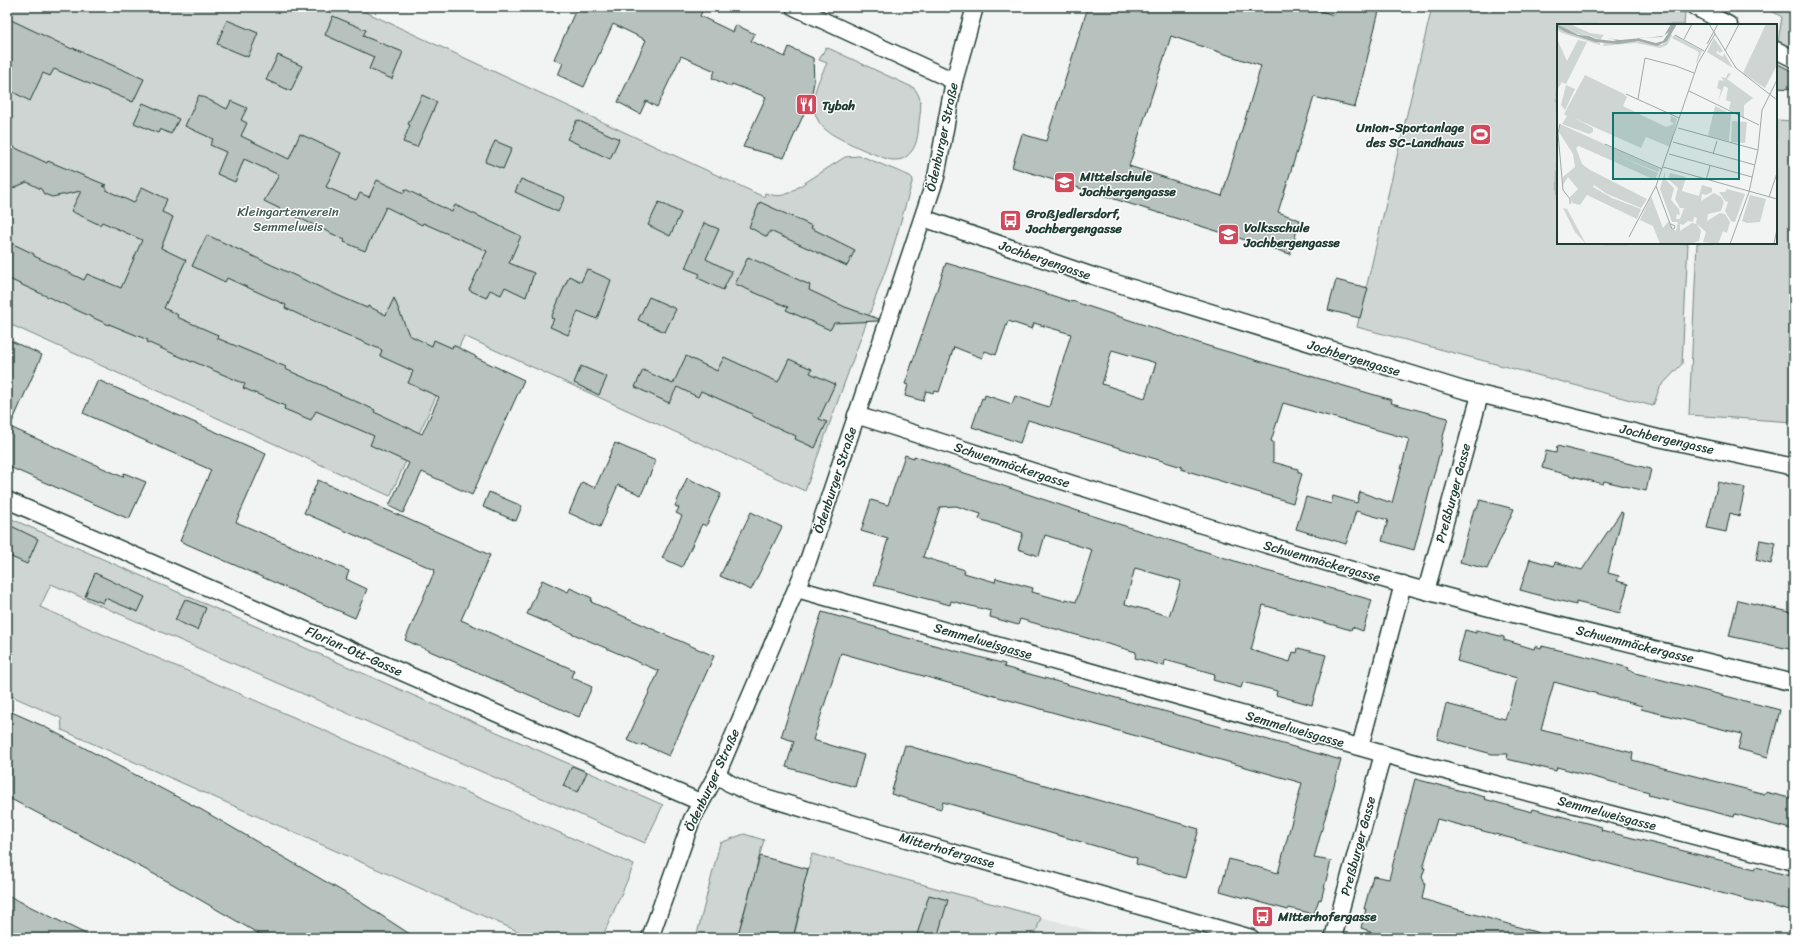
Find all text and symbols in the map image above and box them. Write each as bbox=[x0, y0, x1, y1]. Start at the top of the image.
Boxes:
inset map bbox=[1557, 24, 1777, 244]
street label: Ödenburger Straße bbox=[919, 80, 965, 194]
restaurant icon: Tybah bbox=[793, 92, 819, 118]
place label: Tybah bbox=[822, 94, 855, 117]
place label: Union-Sportanlage des SC-Landhaus bbox=[1356, 116, 1465, 154]
sports icon: Union-Sportanlage des SC-Landhaus bbox=[1467, 121, 1493, 147]
place label: Mittelschule Jochbergengasse bbox=[1079, 165, 1176, 203]
school or university icon: Mittelschule Jochbergengasse bbox=[1052, 170, 1078, 196]
park label: Kleingartenverein Semmelweis bbox=[237, 200, 339, 238]
place label: Großjedlersdorf, Jochbergengasse bbox=[1025, 202, 1122, 240]
bus stop icon: Großjedlersdorf, Jochbergengasse bbox=[998, 207, 1024, 233]
place label: Volksschule Jochbergengasse bbox=[1243, 216, 1340, 254]
school or university icon: Volksschule Jochbergengasse bbox=[1215, 221, 1241, 247]
street label: Jochbergengasse bbox=[995, 233, 1094, 287]
street label: Jochbergengasse bbox=[1304, 333, 1404, 383]
street label: Jochbergengasse bbox=[1617, 417, 1717, 461]
street label: Ödenburger Straße bbox=[807, 423, 863, 536]
street label: Schwemmäckergasse bbox=[951, 435, 1073, 495]
street label: Preßburger Gasse bbox=[1429, 440, 1477, 545]
street label: Schwemmäckergasse bbox=[1261, 533, 1384, 589]
street label: Semmelweisgasse bbox=[931, 616, 1035, 666]
street label: Schwemmäckergasse bbox=[1574, 618, 1697, 670]
street label: Florian-Ott-Gasse bbox=[302, 619, 407, 683]
street label: Semmelweisgasse bbox=[1243, 704, 1347, 754]
street label: Ödenburger Straße bbox=[678, 725, 746, 835]
street label: Semmelweisgasse bbox=[1555, 789, 1659, 837]
street label: Preßburger Gasse bbox=[1334, 793, 1382, 898]
street label: Mitterhofergasse bbox=[896, 825, 998, 875]
bus stop icon: Mitterhofergasse bbox=[1249, 903, 1275, 929]
place label: Mitterhofergasse bbox=[1277, 905, 1377, 928]

